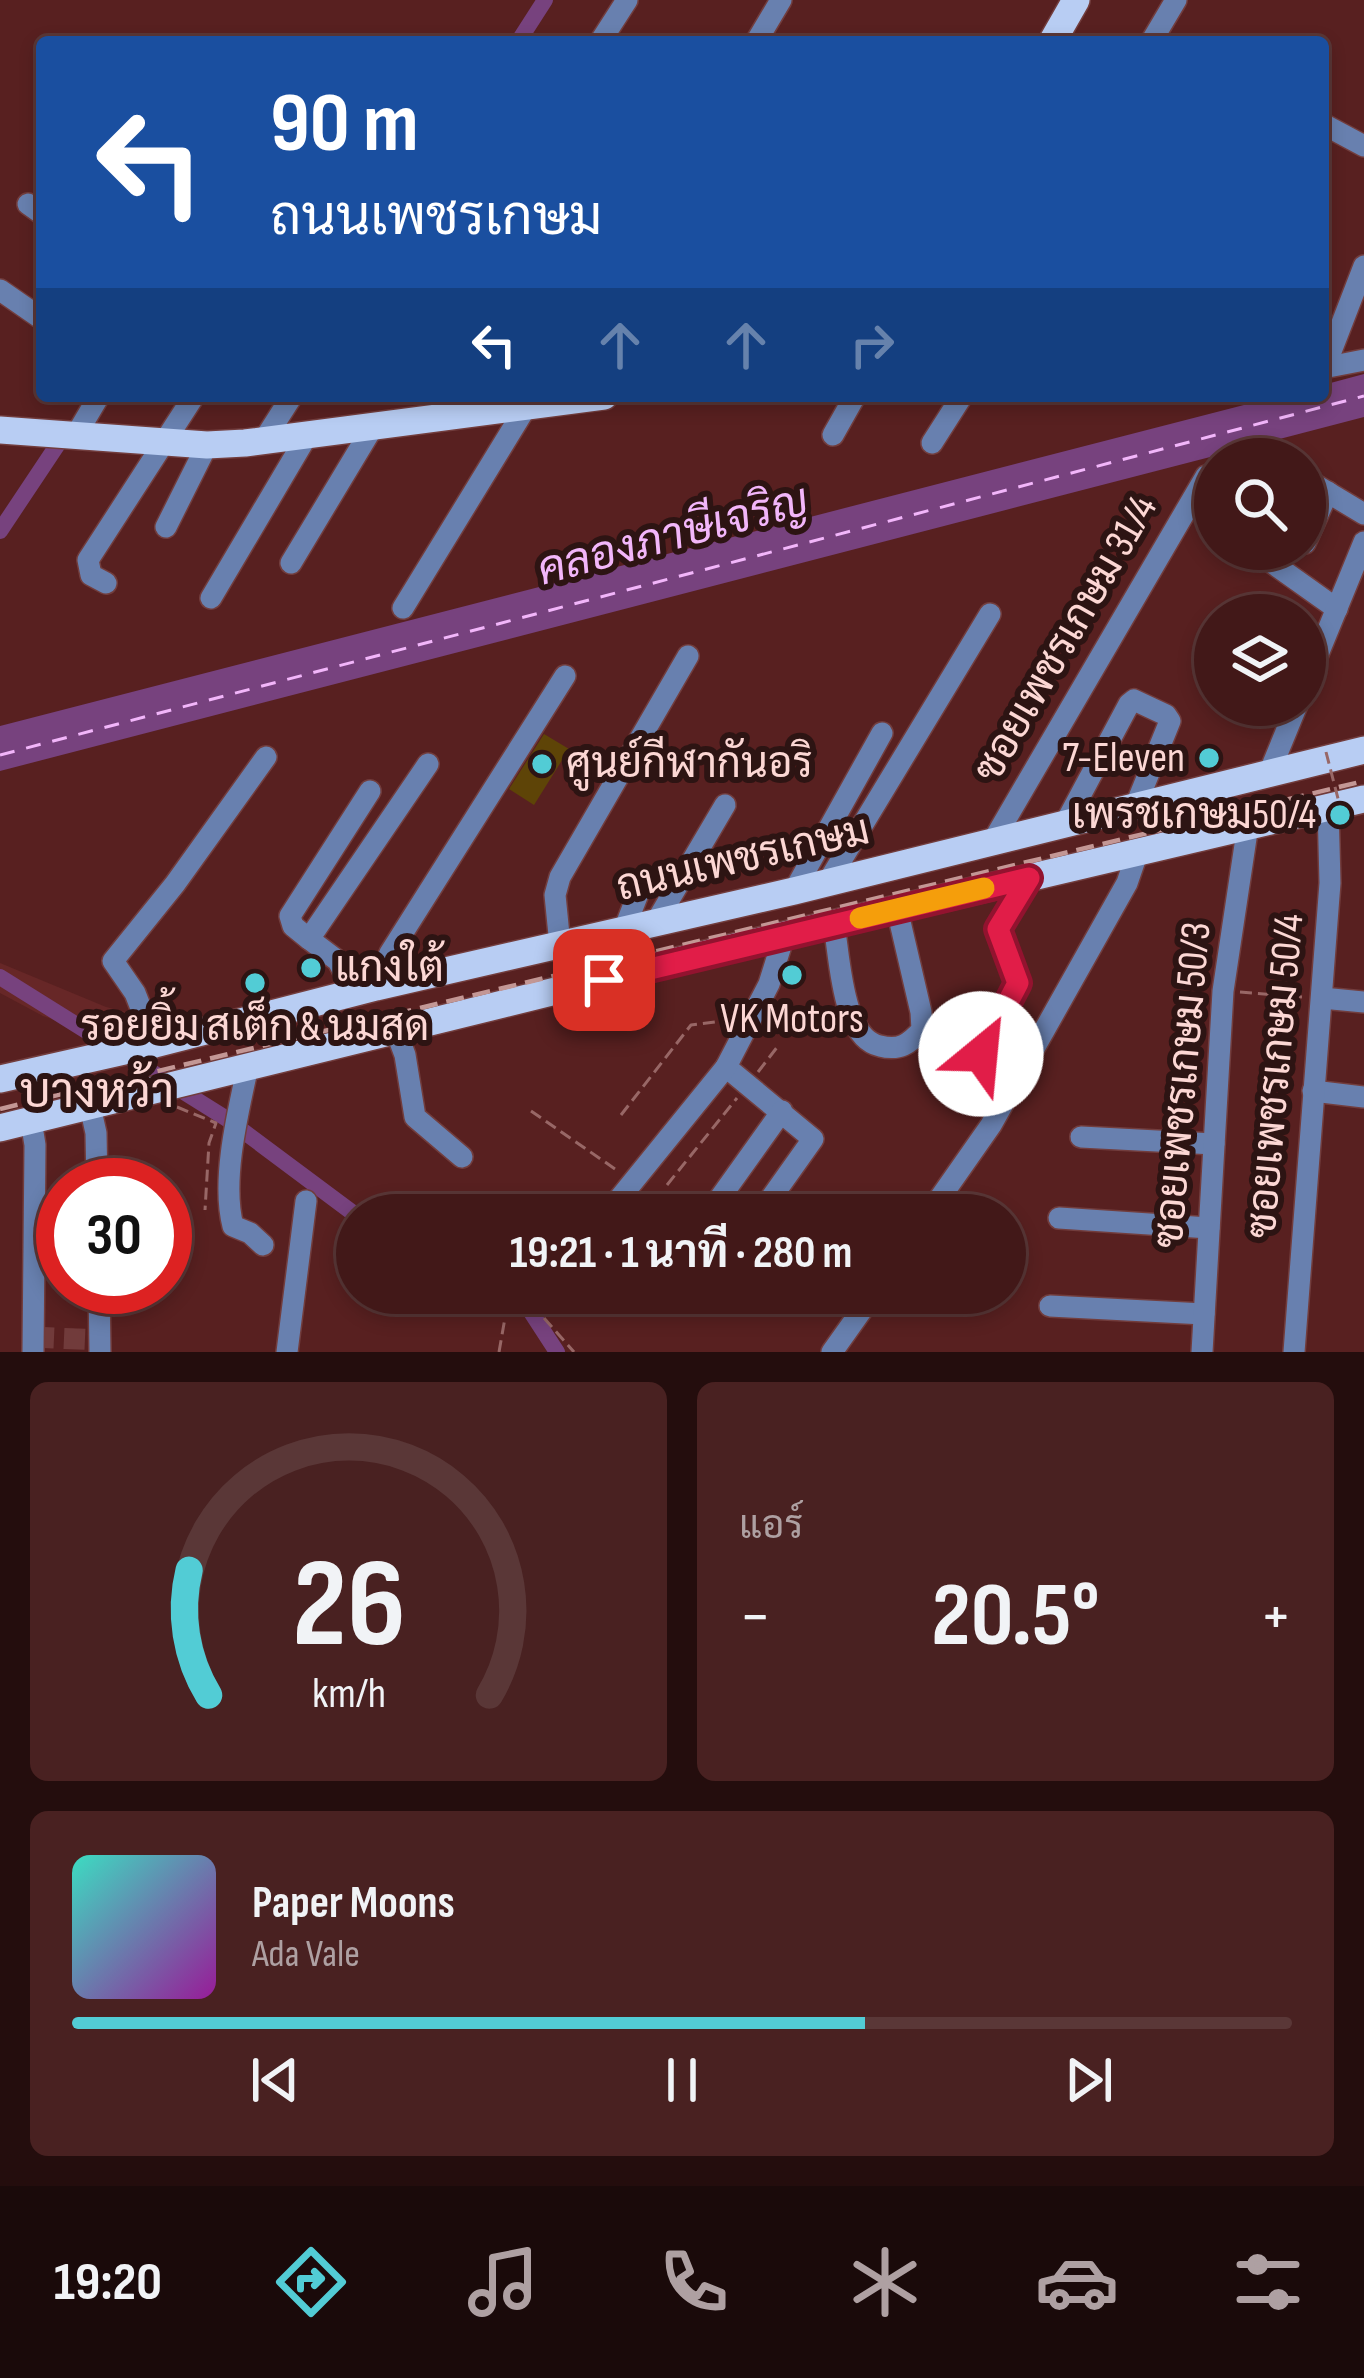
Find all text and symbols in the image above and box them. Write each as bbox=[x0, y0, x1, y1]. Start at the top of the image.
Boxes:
text: 90 m bbox=[270, 74, 419, 175]
icon: left bbox=[72, 84, 228, 240]
text: ถนนเพชรเกษม bbox=[270, 185, 602, 250]
icon: left bbox=[461, 312, 527, 378]
icon: ahead bbox=[587, 312, 653, 378]
icon: ahead bbox=[713, 312, 779, 378]
icon: right bbox=[839, 312, 905, 378]
map controls bbox=[1194, 438, 1326, 726]
button: search bbox=[1194, 438, 1326, 570]
water label: คลองภาษีเจริญ bbox=[531, 471, 814, 599]
street label: ซอยเพชรเกษม 31/4 bbox=[963, 486, 1169, 792]
button: layers bbox=[1194, 594, 1326, 726]
place label: 7-Eleven bbox=[1062, 733, 1185, 784]
place label: ศูนย์กีฬากันอริ bbox=[566, 736, 813, 791]
marker: 7-Eleven bbox=[1196, 745, 1222, 771]
marker: ศูนย์กีฬากันอริ bbox=[529, 751, 555, 777]
place label: เพรชเกษม50/4 bbox=[1072, 790, 1316, 841]
marker: เพรชเกษม50/4 bbox=[1327, 802, 1353, 828]
street label: ถนนเพชรเกษม bbox=[611, 805, 875, 913]
street label: ซอยเพชรเกษม 50/4 bbox=[1236, 912, 1316, 1240]
street label: ซอยเพชรเกษม 50/3 bbox=[1143, 920, 1223, 1250]
pin bbox=[553, 929, 655, 1031]
place label: แกงใต้ bbox=[335, 939, 446, 994]
icon: arrive bbox=[571, 947, 637, 1013]
marker: แกงใต้ bbox=[298, 955, 324, 981]
marker: VK Motors bbox=[779, 962, 805, 988]
marker: รอยยิ้ม สเต็ก & นมสด bbox=[242, 970, 268, 996]
place label: รอยยิ้ม สเต็ก & นมสด bbox=[81, 987, 429, 1053]
position arrow bbox=[918, 991, 1044, 1117]
place label: VK Motors bbox=[720, 994, 864, 1045]
district label: บางหว้า bbox=[20, 1061, 174, 1121]
speed limit sign: 30 bbox=[36, 1158, 192, 1314]
text: 19:21 · 1 นาที · 280 m bbox=[510, 1226, 852, 1281]
text: แอร์ bbox=[739, 1503, 803, 1550]
text: 26 bbox=[292, 1532, 405, 1681]
text: 20.5° bbox=[931, 1563, 1100, 1671]
text: − bbox=[739, 1578, 771, 1657]
text: + bbox=[1260, 1578, 1292, 1657]
text: km/h bbox=[311, 1667, 386, 1719]
text: Paper Moons bbox=[252, 1876, 455, 1931]
text: Ada Vale bbox=[252, 1931, 360, 1978]
icon: previous bbox=[242, 2047, 308, 2113]
icon: pause bbox=[649, 2047, 715, 2113]
icon: next bbox=[1056, 2047, 1122, 2113]
icon: directions bbox=[269, 2240, 353, 2324]
icon: music bbox=[461, 2240, 545, 2324]
icon: phone bbox=[652, 2240, 736, 2324]
icon: climate bbox=[843, 2240, 927, 2324]
icon: car bbox=[1035, 2240, 1119, 2324]
icon: filters bbox=[1226, 2240, 1310, 2324]
text: 19:20 bbox=[54, 2250, 162, 2315]

